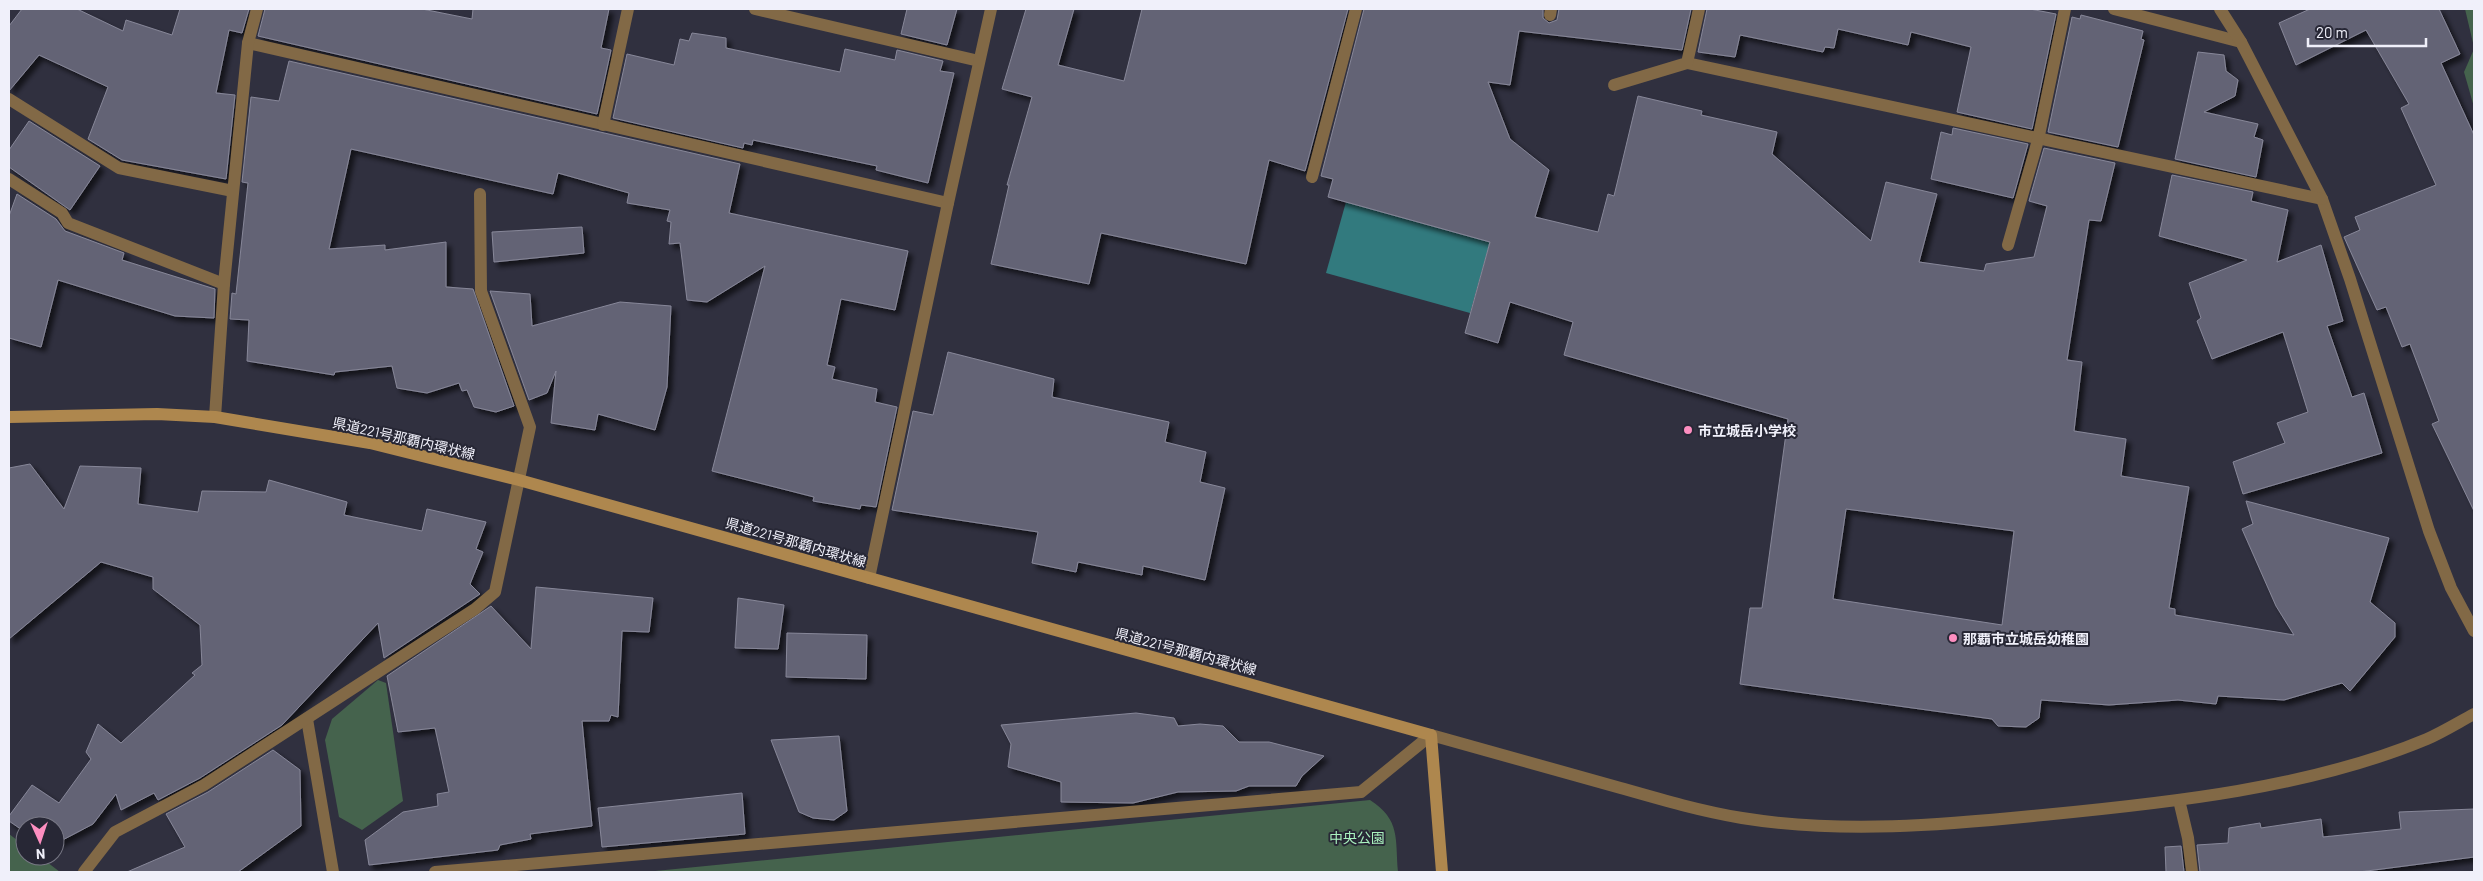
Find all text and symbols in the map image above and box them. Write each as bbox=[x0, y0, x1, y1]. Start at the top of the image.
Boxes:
scale bar bbox=[2308, 15, 2426, 47]
text: 20 m bbox=[2316, 23, 2348, 41]
street label: 県道221号那覇内環状線 bbox=[331, 413, 477, 463]
place label: 市立城岳小学校 bbox=[1698, 422, 1796, 439]
marker: 市立城岳小学校 bbox=[1682, 424, 1694, 436]
street label: 県道221号那覇内環状線 bbox=[724, 514, 868, 570]
street label: 県道221号那覇内環状線 bbox=[1113, 624, 1259, 678]
place label: 那覇市立城岳幼稚園 bbox=[1963, 630, 2089, 647]
marker: 那覇市立城岳幼稚園 bbox=[1947, 632, 1959, 644]
north arrow bbox=[15, 816, 65, 866]
park label: 中央公園 bbox=[1329, 829, 1385, 846]
text: N bbox=[36, 846, 46, 863]

